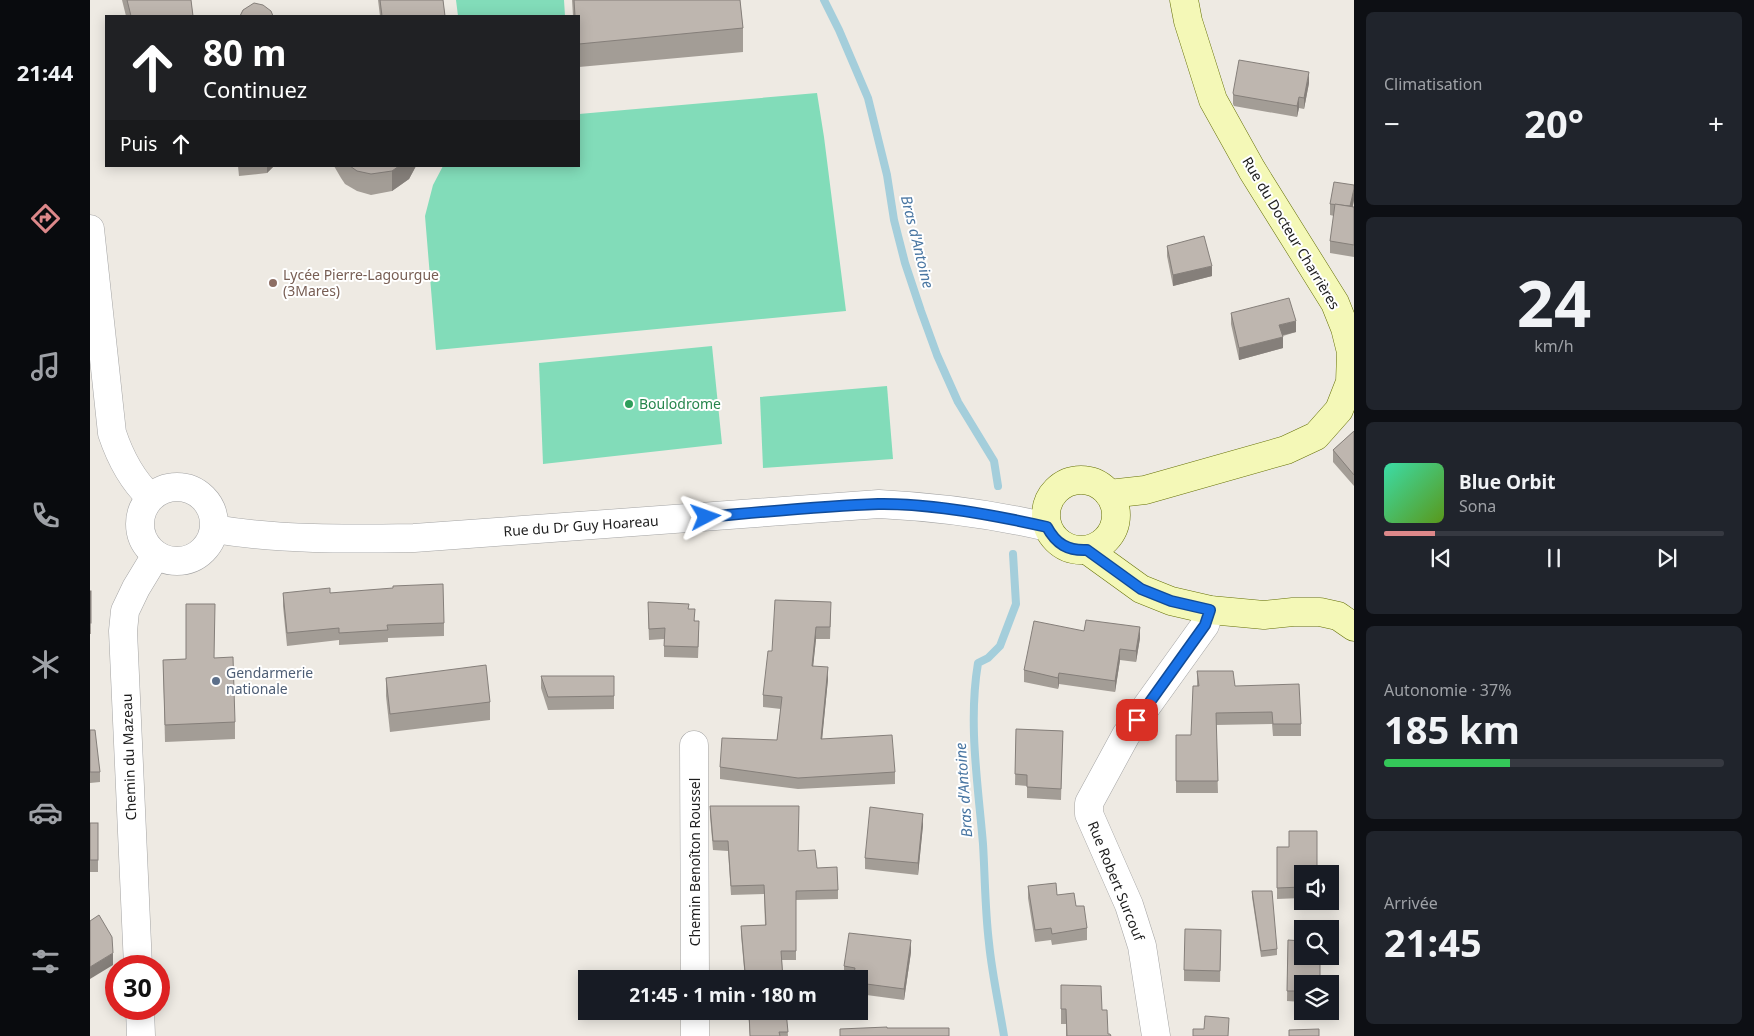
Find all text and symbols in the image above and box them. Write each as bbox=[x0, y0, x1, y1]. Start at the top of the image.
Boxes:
text: 80 m bbox=[203, 29, 286, 76]
icon: ahead bbox=[120, 35, 185, 100]
text: 21:44 bbox=[17, 57, 73, 87]
text: Climatisation bbox=[1384, 73, 1482, 95]
text: Continuez bbox=[203, 74, 307, 104]
text: 20° bbox=[1524, 97, 1584, 149]
text: − bbox=[1384, 104, 1400, 142]
text: + bbox=[1708, 104, 1724, 142]
icon: ahead bbox=[167, 130, 195, 158]
text: Puis bbox=[120, 131, 157, 157]
street label: Rue du Docteur Charrières bbox=[1238, 153, 1345, 313]
water label: Bras d'Antoine bbox=[897, 193, 939, 291]
icon: directions bbox=[28, 201, 63, 236]
text: 24 bbox=[1517, 258, 1591, 346]
place label: Lycée Pierre-Lagourgue (3Mares) bbox=[283, 265, 439, 300]
marker: Lycée Pierre-Lagourgue (3Mares) bbox=[267, 277, 279, 289]
text: km/h bbox=[1534, 335, 1574, 357]
icon: music bbox=[28, 349, 63, 384]
place label: Boulodrome bbox=[639, 394, 721, 413]
marker: Boulodrome bbox=[623, 398, 635, 410]
text: Blue Orbit bbox=[1459, 469, 1555, 495]
position arrow bbox=[679, 490, 731, 542]
text: Sona bbox=[1459, 495, 1496, 517]
icon: phone bbox=[28, 498, 63, 533]
street label: Rue du Dr Guy Hoareau bbox=[503, 511, 659, 540]
icon: previous bbox=[1427, 544, 1455, 572]
icon: pause bbox=[1540, 544, 1568, 572]
icon: next bbox=[1653, 544, 1681, 572]
icon: climate bbox=[28, 647, 63, 682]
place label: Gendarmerie nationale bbox=[226, 663, 313, 698]
marker: Gendarmerie nationale bbox=[210, 675, 222, 687]
text: Autonomie · 37% bbox=[1384, 679, 1511, 701]
street label: Chemin du Mazeau bbox=[117, 693, 140, 821]
pin bbox=[1116, 699, 1158, 741]
text: 185 km bbox=[1384, 703, 1520, 755]
icon: arrive bbox=[1123, 706, 1151, 734]
water label: Bras d'Antoine bbox=[950, 741, 976, 838]
street label: Chemin Benoîton Roussel bbox=[685, 778, 704, 946]
icon: car bbox=[28, 795, 63, 830]
street label: Rue Robert Surcouf bbox=[1084, 818, 1150, 945]
map controls bbox=[1294, 865, 1339, 1020]
button: sound bbox=[1294, 865, 1339, 910]
text: Arrivée bbox=[1384, 892, 1438, 914]
text: 21:45 bbox=[1384, 916, 1482, 968]
button: search bbox=[1294, 920, 1339, 965]
icon: filters bbox=[28, 944, 63, 979]
speed limit sign: 30 bbox=[105, 955, 170, 1020]
button: layers bbox=[1294, 975, 1339, 1020]
text: 21:45 · 1 min · 180 m bbox=[629, 982, 817, 1008]

